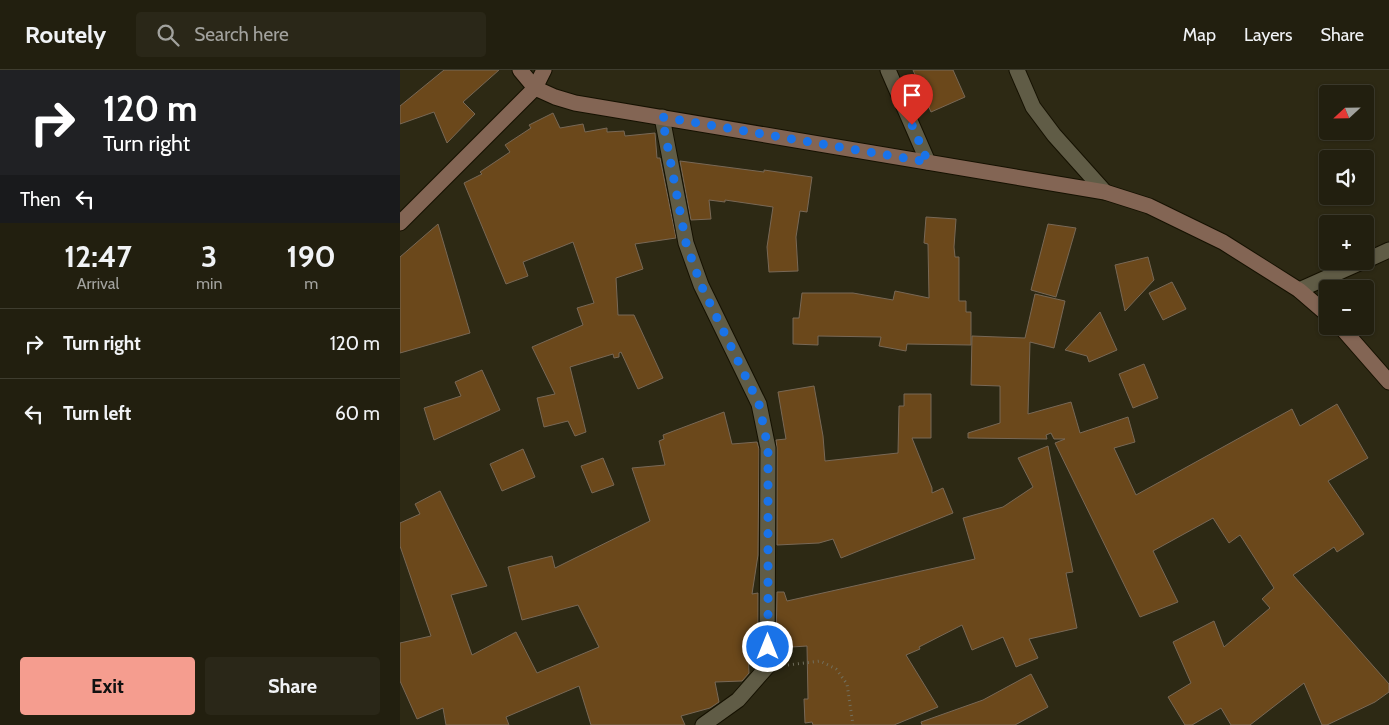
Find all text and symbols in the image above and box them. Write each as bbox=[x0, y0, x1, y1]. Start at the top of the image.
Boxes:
search box bbox=[136, 12, 486, 57]
text: Routely bbox=[25, 20, 106, 49]
icon: search bbox=[154, 21, 182, 49]
text: Search here bbox=[194, 23, 289, 46]
text: Map bbox=[1183, 24, 1216, 46]
text: Layers bbox=[1244, 24, 1293, 46]
text: Share bbox=[1321, 24, 1364, 46]
pin bbox=[891, 74, 933, 125]
icon: arrive bbox=[898, 81, 926, 109]
north arrow bbox=[1319, 85, 1374, 140]
map controls bbox=[1319, 85, 1374, 335]
text: 120 m bbox=[103, 87, 197, 130]
icon: right bbox=[20, 90, 85, 155]
text: Turn right bbox=[103, 130, 190, 157]
button: sound bbox=[1319, 150, 1374, 205]
icon: left bbox=[71, 185, 99, 213]
text: Then bbox=[20, 188, 61, 211]
button: + bbox=[1319, 215, 1374, 270]
text: 12:47 bbox=[64, 238, 132, 275]
text: 3 bbox=[201, 238, 217, 275]
text: 190 bbox=[287, 238, 336, 275]
text: Arrival bbox=[77, 274, 119, 293]
text: min bbox=[196, 274, 222, 293]
text: m bbox=[304, 274, 318, 293]
button: − bbox=[1319, 280, 1374, 335]
icon: right bbox=[20, 330, 48, 358]
text: Turn right bbox=[63, 332, 141, 355]
text: 120 m bbox=[330, 332, 380, 355]
icon: left bbox=[20, 400, 48, 428]
text: Turn left bbox=[63, 402, 131, 425]
text: 60 m bbox=[335, 402, 380, 425]
position arrow bbox=[741, 620, 793, 672]
button: Exit bbox=[20, 657, 195, 715]
button: Share bbox=[205, 657, 380, 715]

